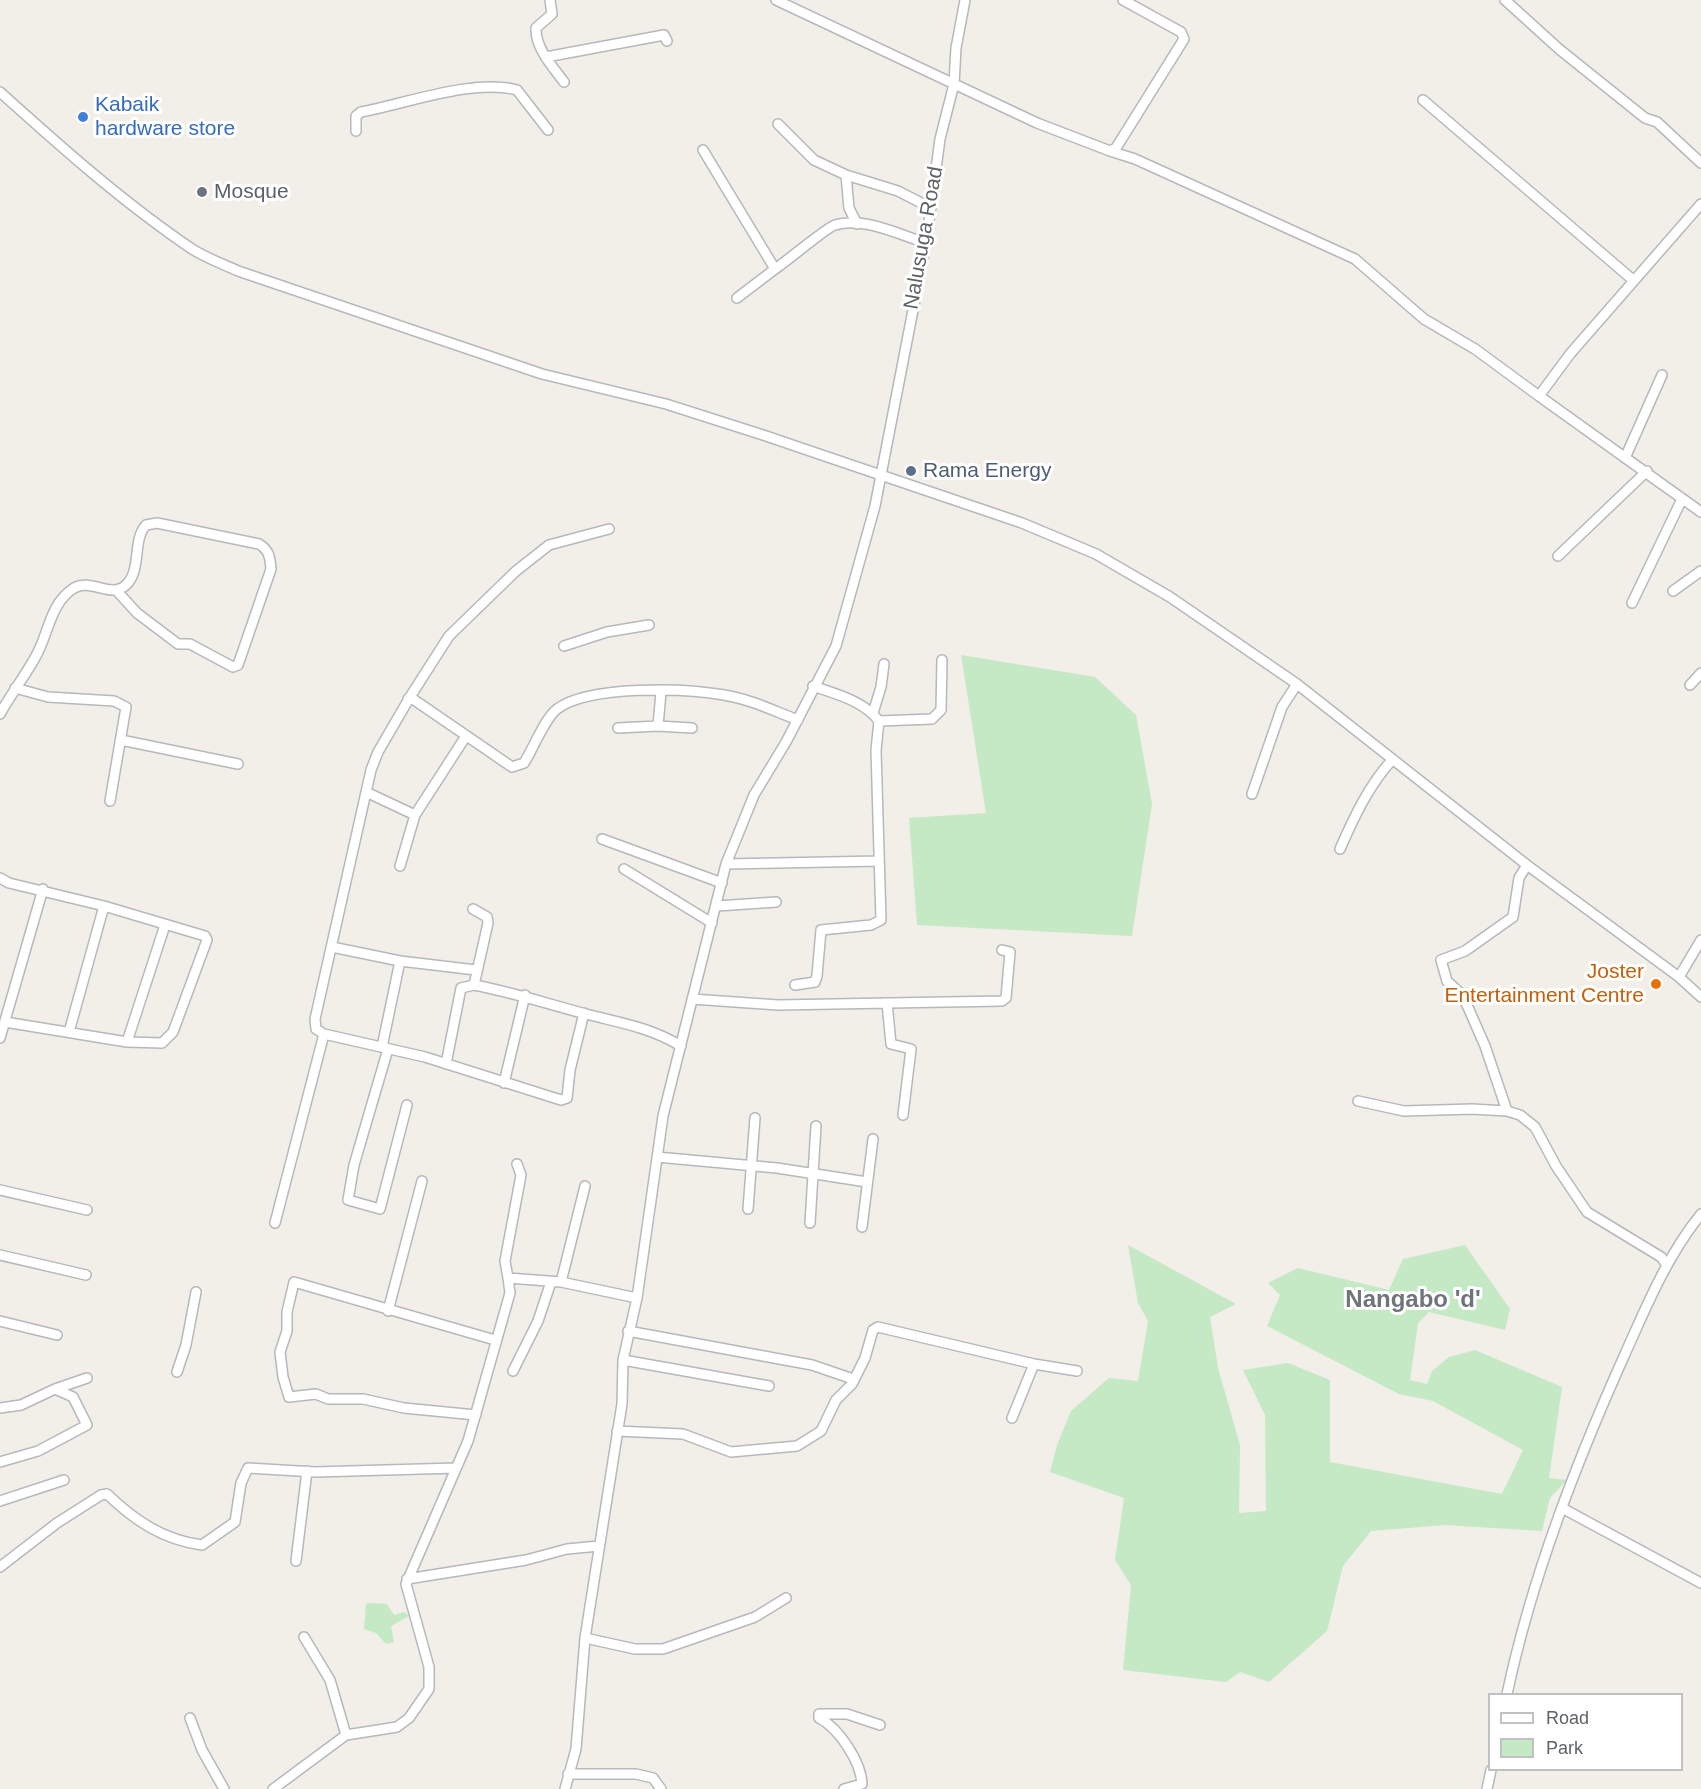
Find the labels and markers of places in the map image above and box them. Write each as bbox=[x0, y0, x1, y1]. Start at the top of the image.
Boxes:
place label: Kabaik hardware store bbox=[95, 92, 235, 142]
marker: Kabaik hardware store bbox=[76, 110, 90, 124]
place label: Mosque bbox=[214, 179, 289, 205]
marker: Mosque bbox=[195, 185, 209, 199]
place label: Rama Energy bbox=[923, 458, 1051, 484]
marker: Rama Energy bbox=[904, 464, 918, 478]
place label: Joster Entertainment Centre bbox=[1444, 959, 1644, 1009]
marker: Joster Entertainment Centre bbox=[1649, 977, 1663, 991]

